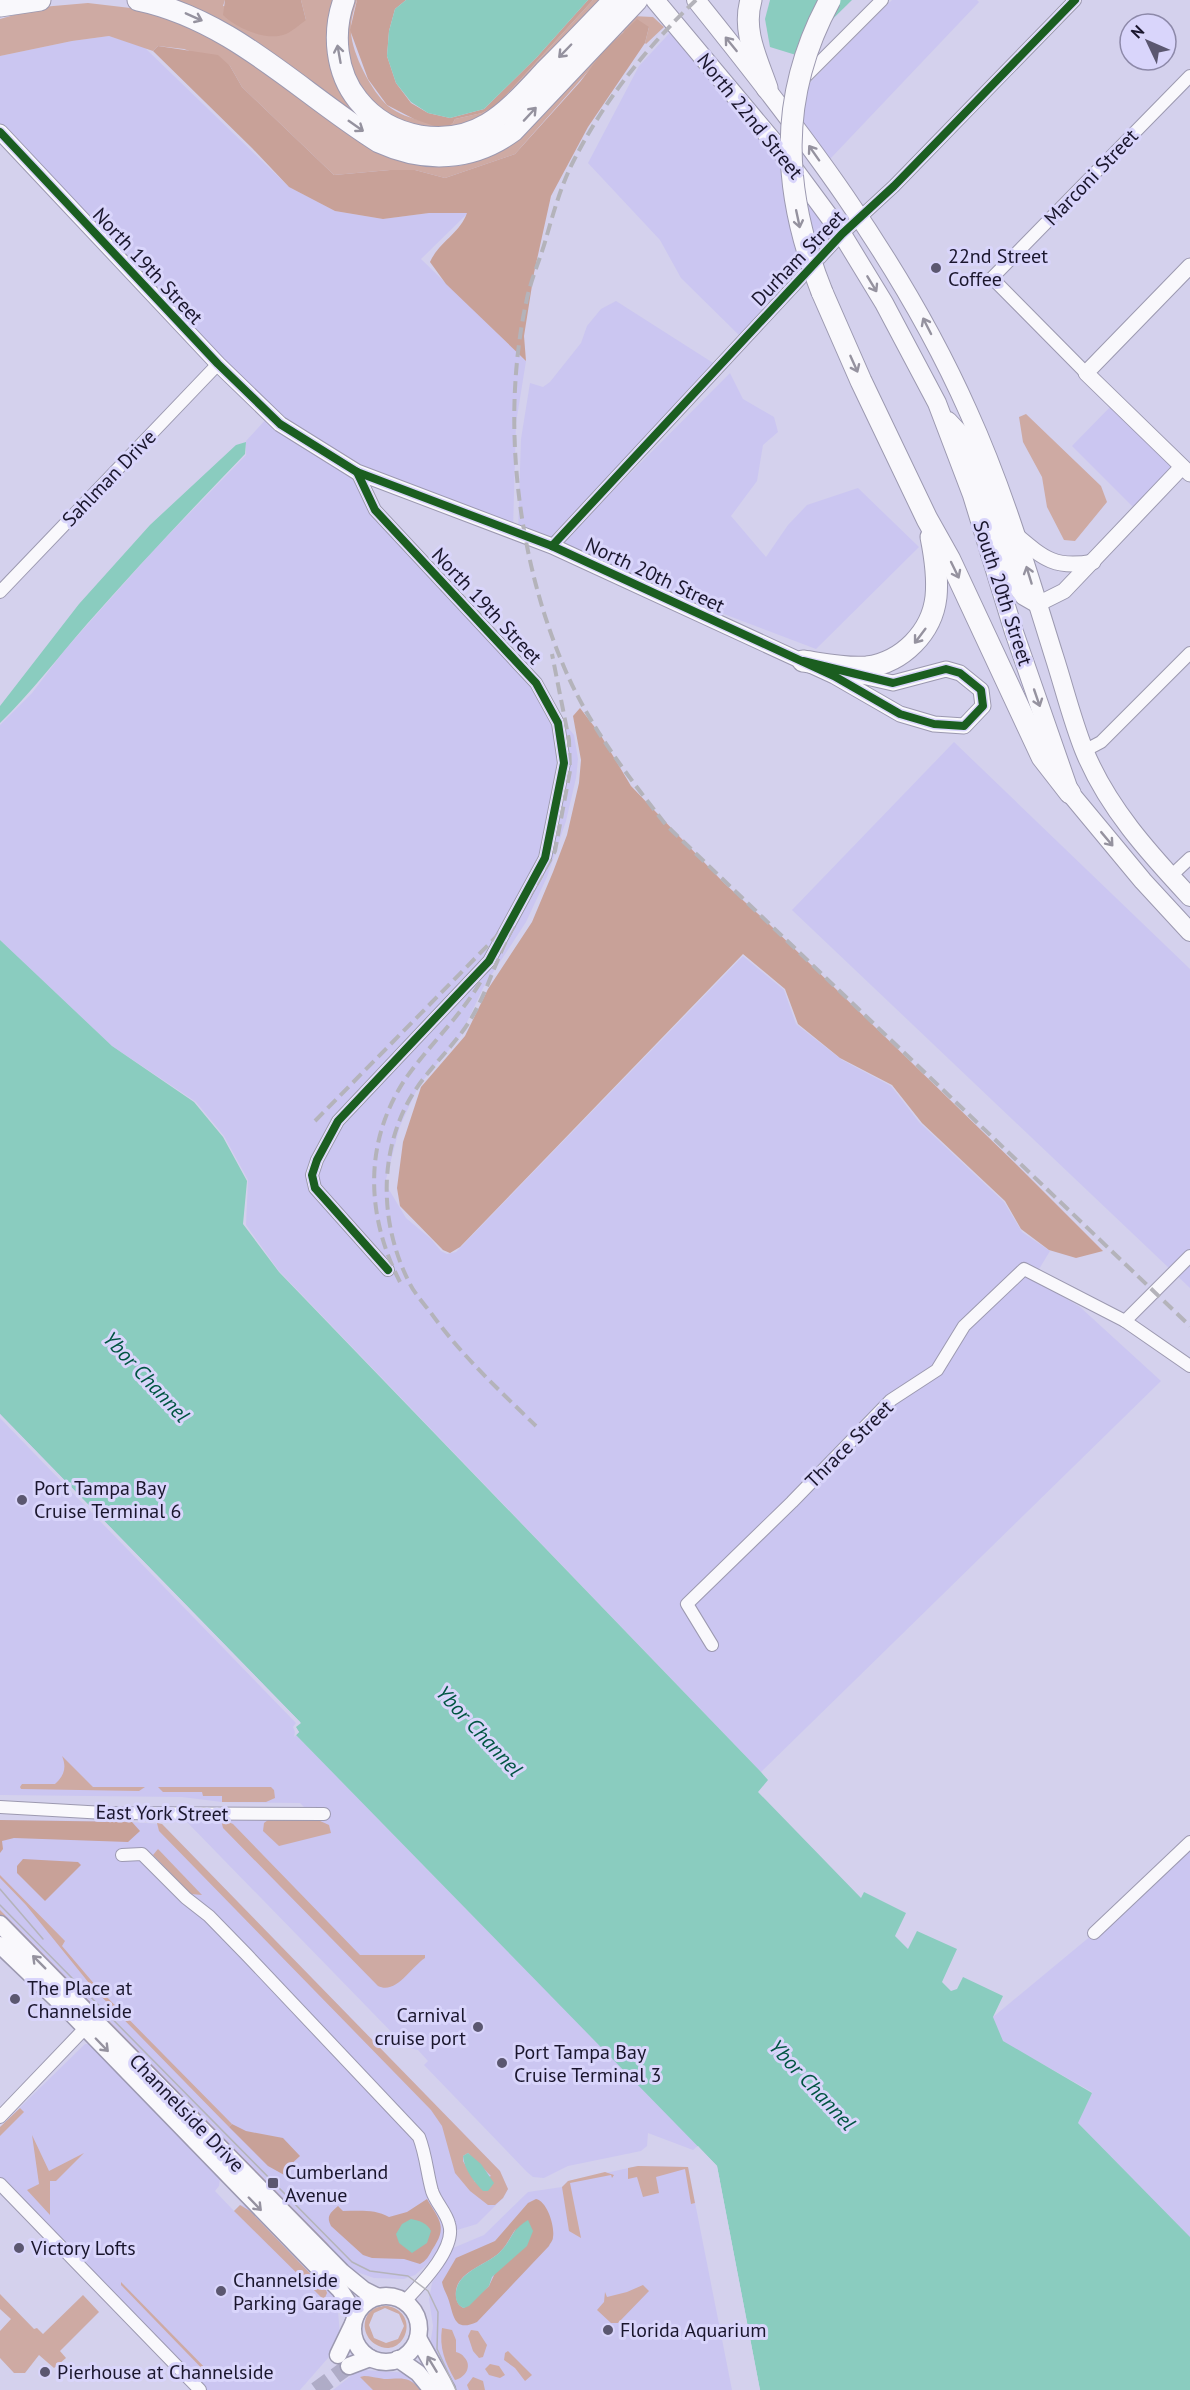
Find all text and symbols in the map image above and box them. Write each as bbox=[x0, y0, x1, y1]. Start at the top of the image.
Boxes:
one-way arrow bbox=[184, 12, 202, 24]
north arrow bbox=[1118, 12, 1178, 72]
text: N bbox=[1126, 21, 1148, 42]
one-way arrow bbox=[725, 36, 738, 52]
one-way arrow bbox=[557, 44, 572, 59]
one-way arrow bbox=[333, 45, 344, 65]
street label: North 22nd Street bbox=[691, 48, 809, 184]
one-way arrow bbox=[523, 107, 537, 122]
one-way arrow bbox=[347, 119, 363, 132]
street label: Marconi Street bbox=[1038, 123, 1144, 231]
one-way arrow bbox=[808, 145, 820, 162]
street label: North 19th Street bbox=[87, 202, 209, 330]
street label: Durham Street bbox=[746, 204, 851, 312]
one-way arrow bbox=[793, 209, 804, 229]
place label: 22nd Street Coffee bbox=[948, 243, 1048, 292]
marker: 22nd Street Coffee bbox=[929, 261, 943, 275]
one-way arrow bbox=[867, 275, 879, 292]
one-way arrow bbox=[921, 318, 933, 335]
one-way arrow bbox=[849, 355, 860, 373]
street label: Sahlman Drive bbox=[56, 424, 162, 532]
street label: South 20th Street bbox=[967, 517, 1039, 669]
street label: North 20th Street bbox=[581, 531, 729, 619]
street label: North 19th Street bbox=[426, 542, 548, 670]
one-way arrow bbox=[950, 561, 961, 579]
one-way arrow bbox=[1022, 565, 1033, 584]
one-way arrow bbox=[913, 627, 926, 643]
one-way arrow bbox=[1033, 688, 1044, 707]
one-way arrow bbox=[1101, 831, 1114, 847]
water label: Ybor Channel bbox=[97, 1325, 196, 1428]
street label: Thrace Street bbox=[800, 1394, 899, 1493]
place label: Port Tampa Bay Cruise Terminal 6 bbox=[34, 1475, 181, 1524]
marker: Port Tampa Bay Cruise Terminal 6 bbox=[15, 1493, 29, 1507]
water label: Ybor Channel bbox=[430, 1679, 529, 1782]
street label: East York Street bbox=[95, 1799, 229, 1827]
one-way arrow bbox=[32, 1955, 47, 1970]
place label: The Place at Channelside bbox=[27, 1975, 132, 2024]
marker: The Place at Channelside bbox=[8, 1992, 22, 2006]
place label: Carnival cruise port bbox=[374, 2002, 466, 2051]
marker: Carnival cruise port bbox=[471, 2020, 485, 2034]
water label: Ybor Channel bbox=[763, 2033, 862, 2136]
one-way arrow bbox=[95, 2037, 109, 2052]
place label: Port Tampa Bay Cruise Terminal 3 bbox=[514, 2039, 661, 2088]
street label: Channelside Drive bbox=[124, 2048, 250, 2178]
marker: Port Tampa Bay Cruise Terminal 3 bbox=[495, 2056, 509, 2070]
place label: Cumberland Avenue bbox=[285, 2159, 388, 2208]
marker: Cumberland Avenue bbox=[266, 2176, 280, 2190]
one-way arrow bbox=[247, 2197, 262, 2212]
place label: Victory Lofts bbox=[30, 2235, 136, 2261]
marker: Victory Lofts bbox=[12, 2241, 26, 2255]
place label: Channelside Parking Garage bbox=[233, 2267, 362, 2316]
marker: Channelside Parking Garage bbox=[214, 2284, 228, 2298]
place label: Florida Aquarium bbox=[620, 2317, 767, 2343]
marker: Florida Aquarium bbox=[601, 2323, 615, 2337]
one-way arrow bbox=[426, 2356, 438, 2373]
place label: Pierhouse at Channelside bbox=[57, 2359, 274, 2385]
marker: Pierhouse at Channelside bbox=[38, 2365, 52, 2379]

